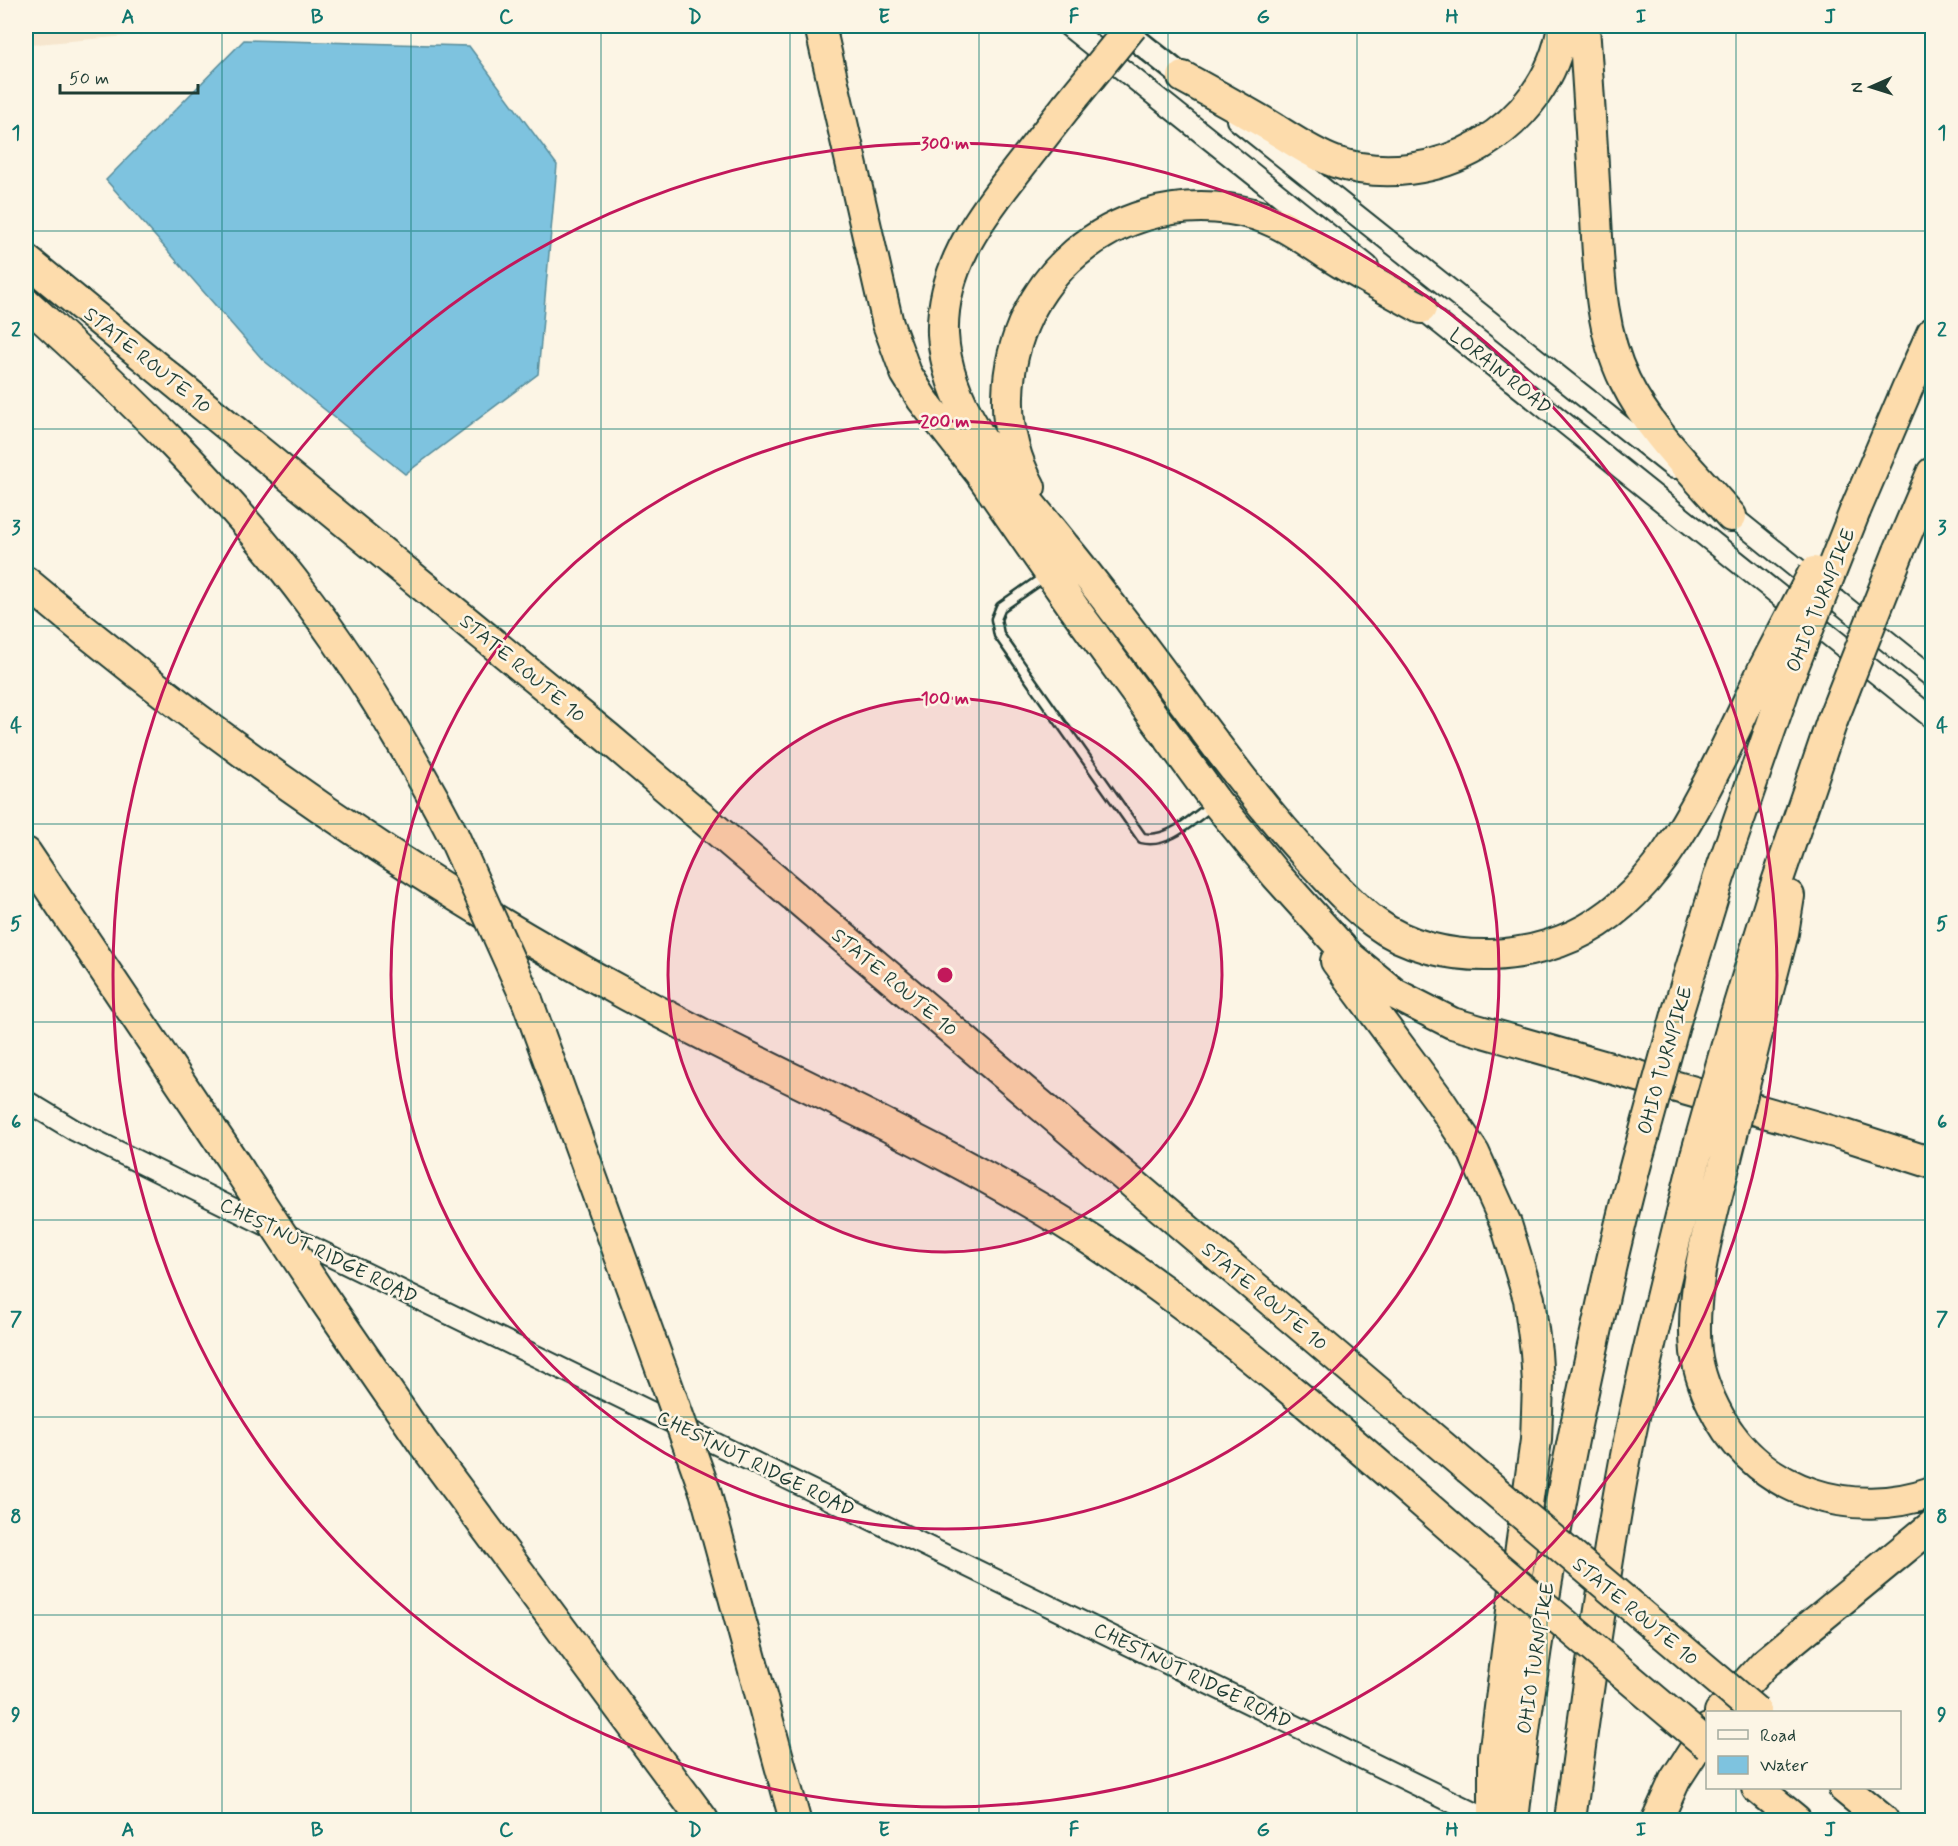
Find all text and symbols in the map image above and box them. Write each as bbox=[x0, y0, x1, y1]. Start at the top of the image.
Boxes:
text: A bbox=[121, 4, 135, 31]
text: B bbox=[311, 4, 324, 31]
text: C bbox=[499, 4, 514, 31]
text: D bbox=[688, 4, 702, 31]
text: E bbox=[878, 4, 890, 31]
text: F bbox=[1069, 4, 1080, 31]
text: G bbox=[1256, 4, 1270, 31]
text: H bbox=[1445, 4, 1459, 31]
text: I bbox=[1636, 4, 1646, 31]
text: J bbox=[1824, 4, 1836, 31]
scale bar bbox=[60, 57, 198, 95]
north arrow bbox=[1841, 57, 1901, 117]
text: 50 m bbox=[69, 67, 109, 91]
text: N bbox=[1847, 82, 1868, 94]
text: 1 bbox=[12, 120, 20, 147]
text: 1 bbox=[1938, 120, 1946, 147]
text: 300 m bbox=[921, 132, 969, 156]
street label: STATE ROUTE 10 bbox=[78, 301, 216, 421]
text: 2 bbox=[11, 317, 21, 344]
text: 2 bbox=[1937, 317, 1947, 344]
street label: LORAIN ROAD bbox=[1443, 322, 1557, 422]
text: 200 m bbox=[920, 410, 970, 434]
text: 3 bbox=[11, 515, 21, 542]
text: 3 bbox=[1937, 515, 1947, 542]
street label: OHIO TURNPIKE bbox=[1780, 525, 1863, 677]
street label: STATE ROUTE 10 bbox=[453, 608, 591, 730]
text: 100 m bbox=[921, 687, 969, 711]
text: 4 bbox=[10, 713, 22, 740]
text: 4 bbox=[1936, 713, 1948, 740]
text: 5 bbox=[10, 911, 22, 938]
text: 5 bbox=[1936, 911, 1948, 938]
street label: STATE ROUTE 10 bbox=[825, 922, 963, 1044]
centre of rings bbox=[935, 965, 955, 985]
street label: OHIO TURNPIKE bbox=[1631, 983, 1700, 1138]
text: 6 bbox=[11, 1109, 21, 1136]
text: 6 bbox=[1937, 1109, 1947, 1136]
street label: CHESTNUT RIDGE ROAD bbox=[215, 1192, 422, 1311]
street label: STATE ROUTE 10 bbox=[1195, 1236, 1333, 1358]
text: 7 bbox=[10, 1306, 22, 1333]
text: 7 bbox=[1936, 1306, 1948, 1333]
street label: CHESTNUT RIDGE ROAD bbox=[652, 1405, 859, 1524]
text: 8 bbox=[10, 1504, 22, 1531]
text: 8 bbox=[1936, 1504, 1948, 1531]
street label: STATE ROUTE 10 bbox=[1566, 1551, 1704, 1673]
street label: OHIO TURNPIKE bbox=[1511, 1581, 1562, 1736]
street label: CHESTNUT RIDGE ROAD bbox=[1089, 1617, 1296, 1736]
text: 9 bbox=[11, 1702, 21, 1729]
text: 9 bbox=[1937, 1702, 1947, 1729]
legend bbox=[1706, 1711, 1901, 1789]
text: Road bbox=[1760, 1724, 1796, 1748]
text: Water bbox=[1760, 1754, 1809, 1778]
text: A bbox=[121, 1817, 135, 1844]
text: B bbox=[311, 1817, 324, 1844]
text: C bbox=[499, 1817, 514, 1844]
text: D bbox=[688, 1817, 702, 1844]
text: E bbox=[878, 1817, 890, 1844]
text: F bbox=[1069, 1817, 1080, 1844]
text: G bbox=[1256, 1817, 1270, 1844]
text: H bbox=[1445, 1817, 1459, 1844]
text: I bbox=[1636, 1817, 1646, 1844]
text: J bbox=[1824, 1817, 1836, 1844]

